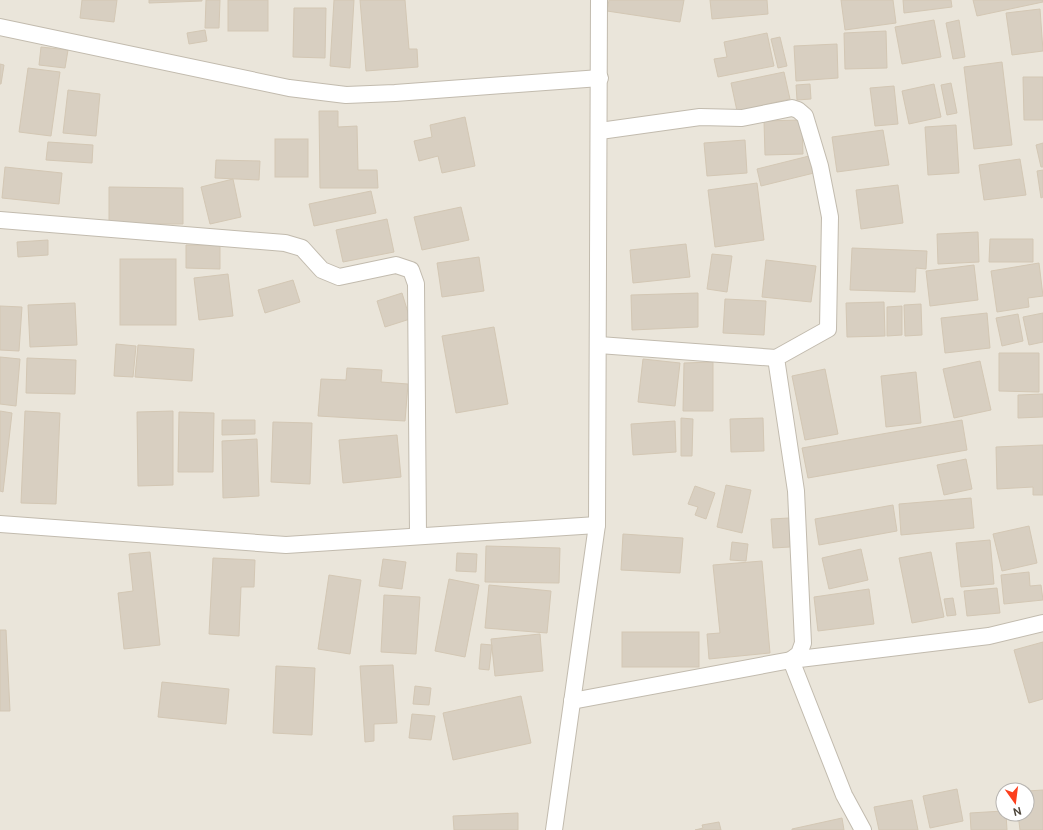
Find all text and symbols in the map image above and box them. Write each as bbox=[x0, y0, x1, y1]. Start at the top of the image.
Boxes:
north arrow bbox=[995, 782, 1035, 822]
text: N bbox=[1012, 804, 1023, 819]

